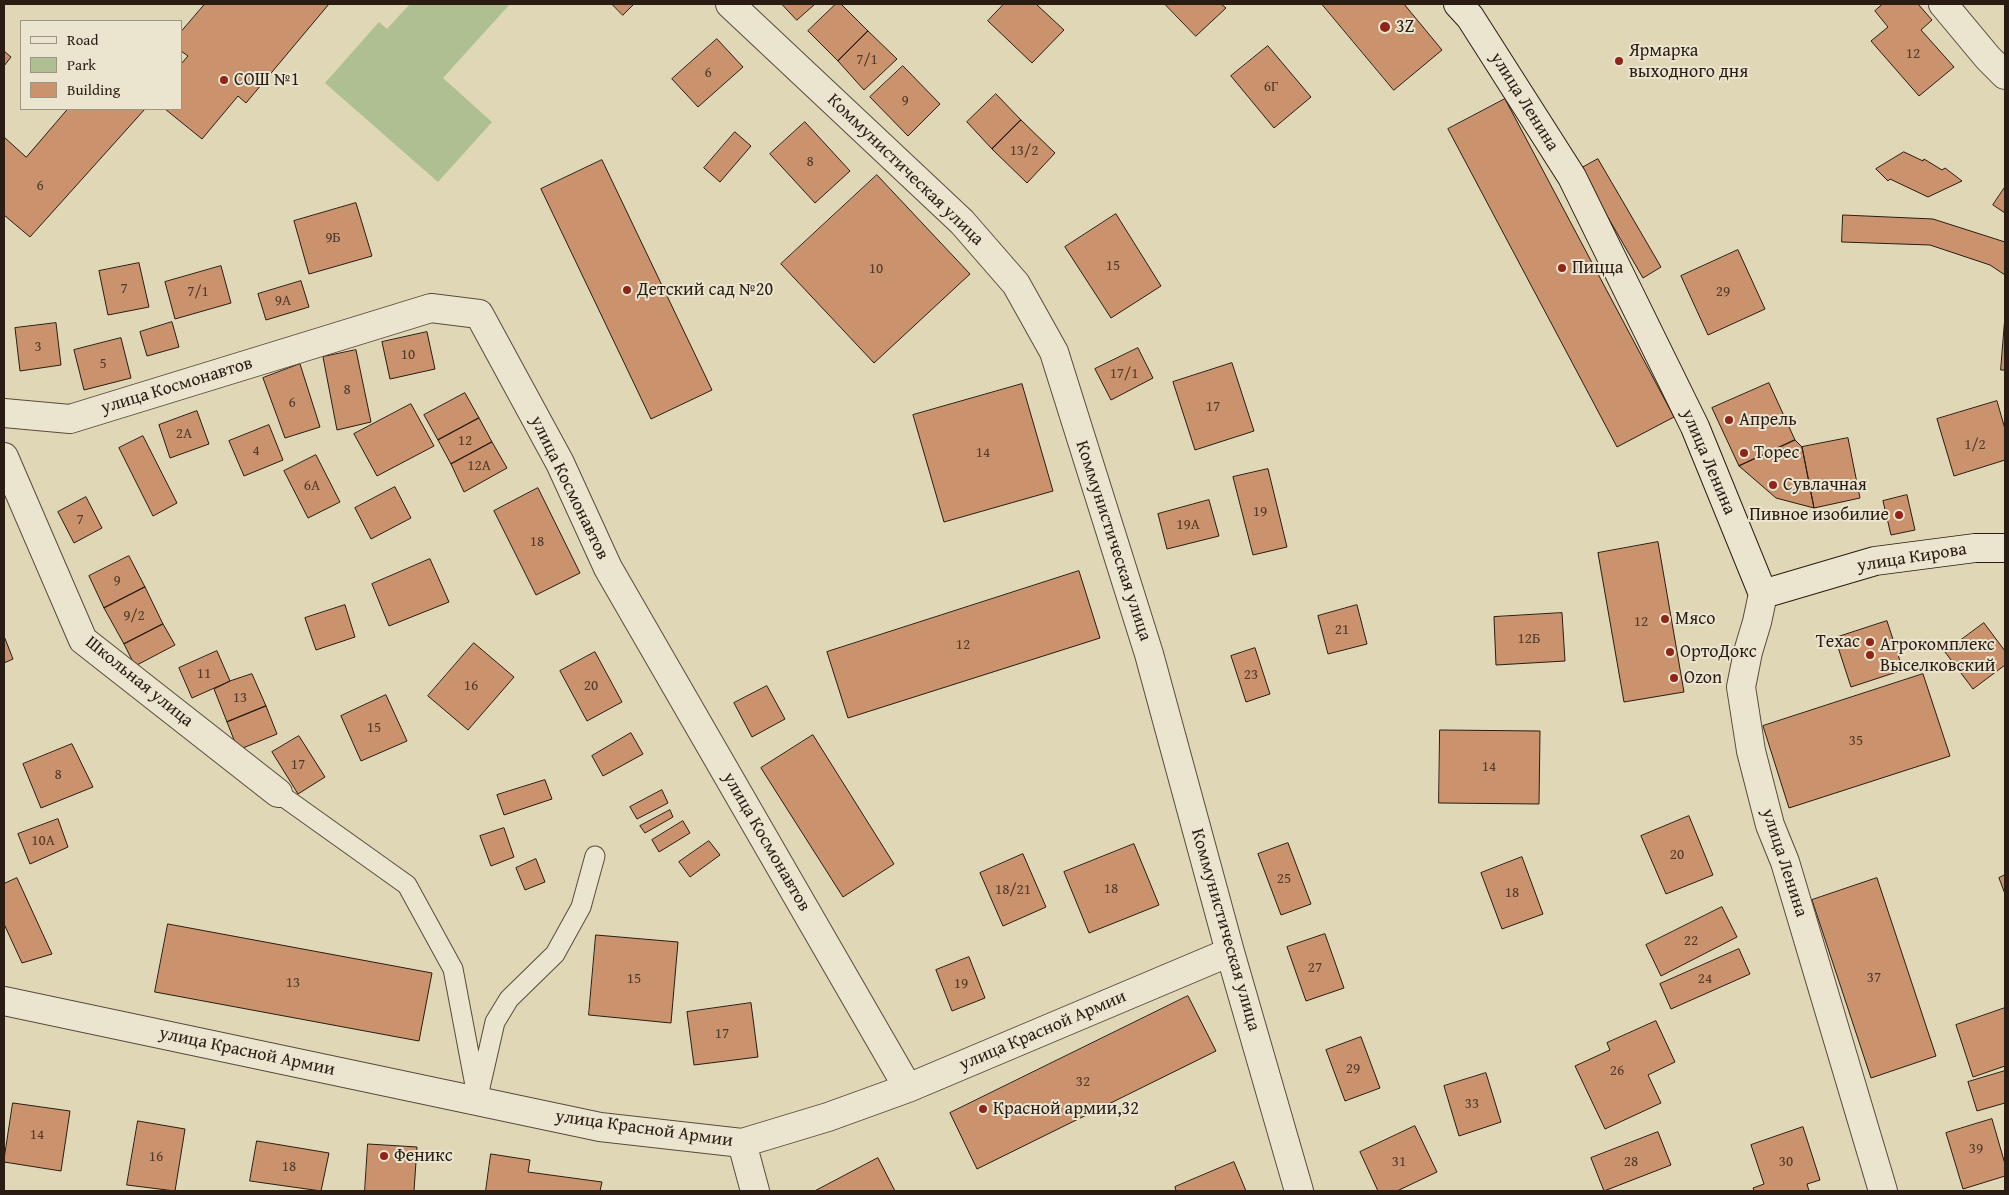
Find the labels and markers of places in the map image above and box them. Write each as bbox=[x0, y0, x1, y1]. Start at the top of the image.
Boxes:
place label: 3Z bbox=[1396, 16, 1414, 38]
marker: 3Z bbox=[1378, 20, 1392, 34]
place label: Ярмарка выходного дня bbox=[1629, 40, 1748, 82]
marker: Ярмарка выходного дня bbox=[1613, 55, 1625, 67]
place label: СОШ №1 bbox=[234, 69, 299, 91]
marker: СОШ №1 bbox=[218, 74, 230, 86]
place label: Пицца bbox=[1572, 257, 1623, 279]
marker: Пицца bbox=[1556, 262, 1568, 274]
place label: Детский сад №20 bbox=[637, 279, 773, 301]
marker: Детский сад №20 bbox=[621, 284, 633, 296]
place label: Апрель bbox=[1739, 409, 1797, 431]
marker: Апрель bbox=[1723, 414, 1735, 426]
place label: Торес bbox=[1754, 442, 1799, 464]
marker: Торес bbox=[1738, 447, 1750, 459]
place label: Сувлачная bbox=[1783, 474, 1867, 496]
marker: Сувлачная bbox=[1767, 479, 1779, 491]
place label: Пивное изобилие bbox=[1749, 504, 1889, 526]
marker: Пивное изобилие bbox=[1893, 509, 1905, 521]
place label: Мясо bbox=[1675, 608, 1715, 630]
marker: Мясо bbox=[1659, 613, 1671, 625]
place label: Техас bbox=[1816, 631, 1860, 653]
place label: Агрокомплекс Выселковский bbox=[1880, 634, 1995, 676]
marker: Техас bbox=[1864, 636, 1876, 648]
place label: ОртоДокс bbox=[1680, 641, 1757, 663]
marker: ОртоДокс bbox=[1664, 646, 1676, 658]
marker: Агрокомплекс Выселковский bbox=[1864, 649, 1876, 661]
place label: Ozon bbox=[1684, 667, 1722, 689]
marker: Ozon bbox=[1668, 672, 1680, 684]
place label: Красной армии,32 bbox=[993, 1098, 1139, 1120]
marker: Красной армии,32 bbox=[977, 1103, 989, 1115]
place label: Феникс bbox=[394, 1145, 453, 1167]
marker: Феникс bbox=[378, 1150, 390, 1162]

